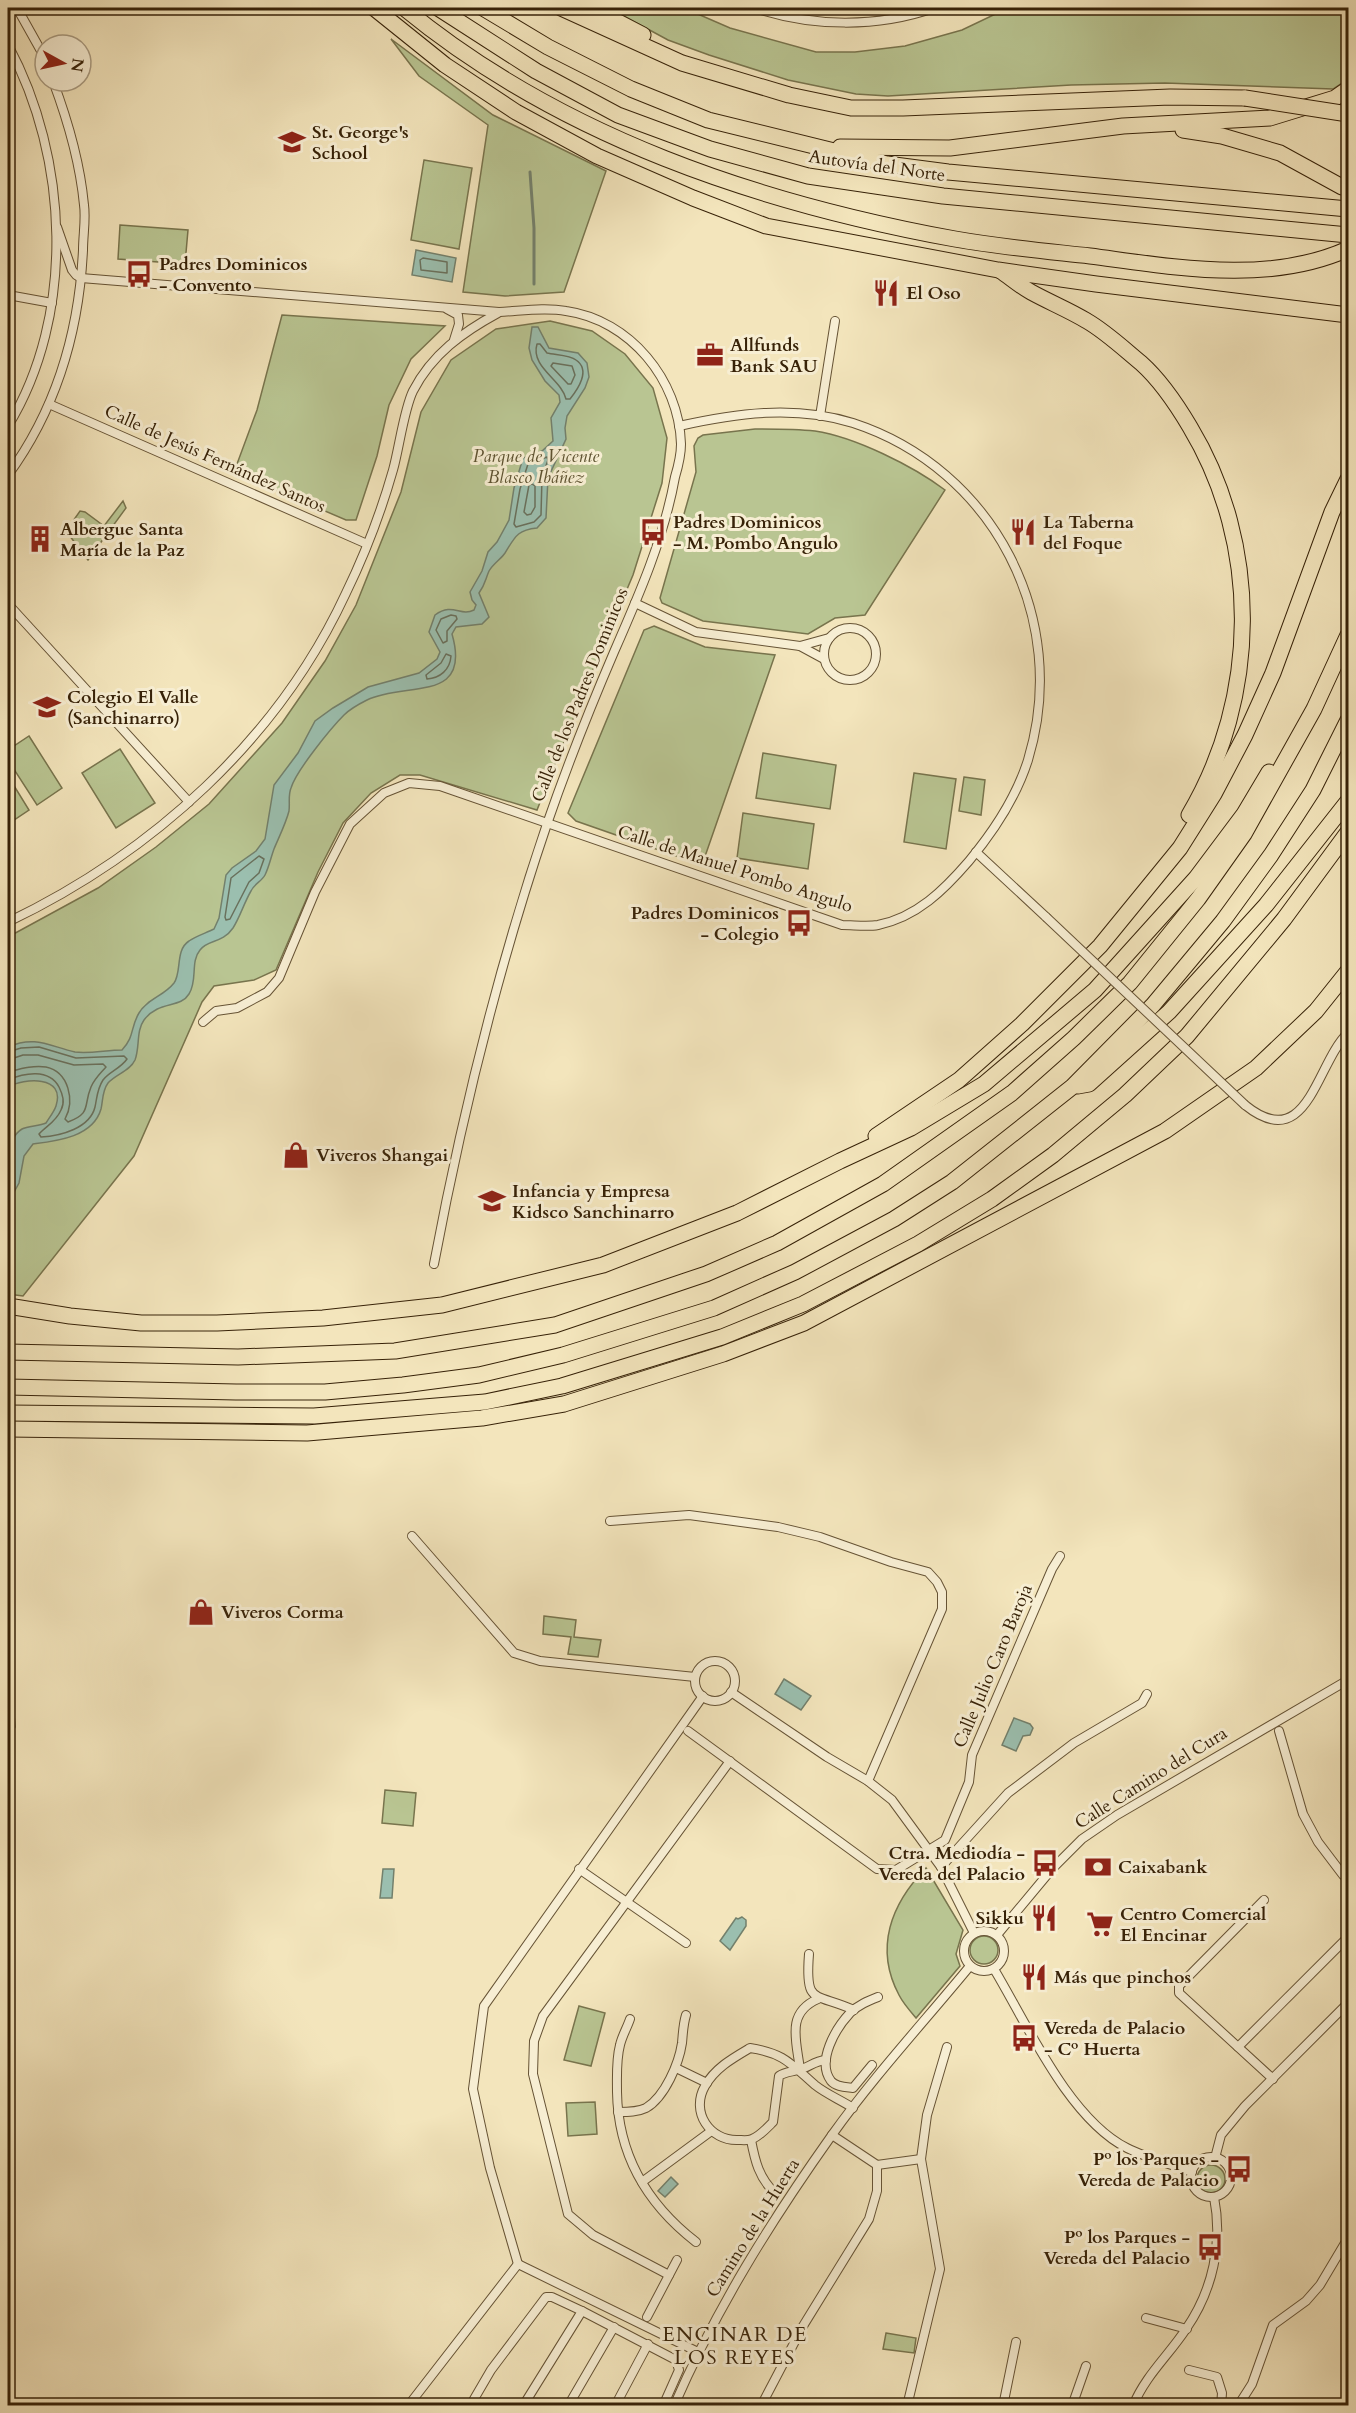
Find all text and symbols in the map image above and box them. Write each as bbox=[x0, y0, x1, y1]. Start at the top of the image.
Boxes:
north arrow bbox=[33, 33, 93, 93]
text: N bbox=[65, 57, 89, 73]
place label: St. George's School bbox=[312, 120, 409, 166]
school or university icon: St. George's School bbox=[277, 127, 307, 157]
street label: Autovía del Norte bbox=[807, 144, 947, 188]
place label: Padres Dominicos - Convento bbox=[159, 252, 307, 298]
bus stop icon: Padres Dominicos - Convento bbox=[124, 259, 154, 289]
restaurant icon: El Oso bbox=[871, 278, 901, 308]
place label: El Oso bbox=[906, 281, 961, 306]
place label: Allfunds Bank SAU bbox=[730, 333, 818, 379]
office icon: Allfunds Bank SAU bbox=[695, 340, 725, 370]
street label: Calle de Jesús Fernández Santos bbox=[100, 399, 330, 519]
park label: Parque de Vicente Blasco Ibáñez bbox=[473, 444, 600, 490]
place label: Padres Dominicos - M. Pombo Angulo bbox=[673, 510, 838, 556]
place label: La Taberna del Foque bbox=[1043, 510, 1134, 556]
place label: Albergue Santa María de la Paz bbox=[60, 517, 185, 563]
bus stop icon: Padres Dominicos - M. Pombo Angulo bbox=[638, 517, 668, 547]
restaurant icon: La Taberna del Foque bbox=[1008, 517, 1038, 547]
building icon: Albergue Santa María de la Paz bbox=[25, 524, 55, 554]
street label: Calle de los Padres Dominicos bbox=[526, 584, 634, 806]
place label: Colegio El Valle (Sanchinarro) bbox=[67, 685, 199, 731]
school or university icon: Colegio El Valle (Sanchinarro) bbox=[32, 692, 62, 722]
street label: Calle de Manuel Pombo Angulo bbox=[614, 819, 856, 919]
place label: Padres Dominicos - Colegio bbox=[631, 901, 779, 947]
bus stop icon: Padres Dominicos - Colegio bbox=[784, 908, 814, 938]
shop icon: Viveros Shangai bbox=[281, 1140, 311, 1170]
place label: Viveros Shangai bbox=[316, 1143, 449, 1168]
place label: Infancia y Empresa Kidsco Sanchinarro bbox=[512, 1179, 674, 1225]
school or university icon: Infancia y Empresa Kidsco Sanchinarro bbox=[477, 1186, 507, 1216]
street label: Calle Julio Caro Baroja bbox=[947, 1580, 1039, 1752]
shop icon: Viveros Corma bbox=[186, 1597, 216, 1627]
place label: Viveros Corma bbox=[221, 1600, 344, 1625]
street label: Calle Camino del Cura bbox=[1070, 1721, 1232, 1835]
place label: Ctra. Mediodía - Vereda del Palacio bbox=[879, 1841, 1025, 1887]
bus stop icon: Ctra. Mediodía - Vereda del Palacio bbox=[1030, 1848, 1060, 1878]
bank icon: Caixabank bbox=[1083, 1852, 1113, 1882]
place label: Caixabank bbox=[1118, 1855, 1208, 1880]
place label: Centro Comercial El Encinar bbox=[1120, 1902, 1266, 1948]
restaurant icon: Sikku bbox=[1029, 1903, 1059, 1933]
place label: Sikku bbox=[976, 1906, 1024, 1931]
supermarket icon: Centro Comercial El Encinar bbox=[1085, 1909, 1115, 1939]
restaurant icon: Más que pinchos bbox=[1019, 1962, 1049, 1992]
place label: Más que pinchos bbox=[1054, 1965, 1191, 1990]
place label: Vereda de Palacio - Cº Huerta bbox=[1044, 2016, 1185, 2062]
bus stop icon: Vereda de Palacio - Cº Huerta bbox=[1009, 2023, 1039, 2053]
place label: Pº los Parques - Vereda de Palacio bbox=[1078, 2147, 1219, 2193]
street label: Camino de la Huerta bbox=[700, 2154, 806, 2302]
bus stop icon: Pº los Parques - Vereda de Palacio bbox=[1224, 2154, 1254, 2184]
place label: Pº los Parques - Vereda del Palacio bbox=[1044, 2225, 1190, 2271]
bus stop icon: Pº los Parques - Vereda del Palacio bbox=[1195, 2232, 1225, 2262]
district label: ENCINAR DE LOS REYES bbox=[662, 2321, 808, 2371]

